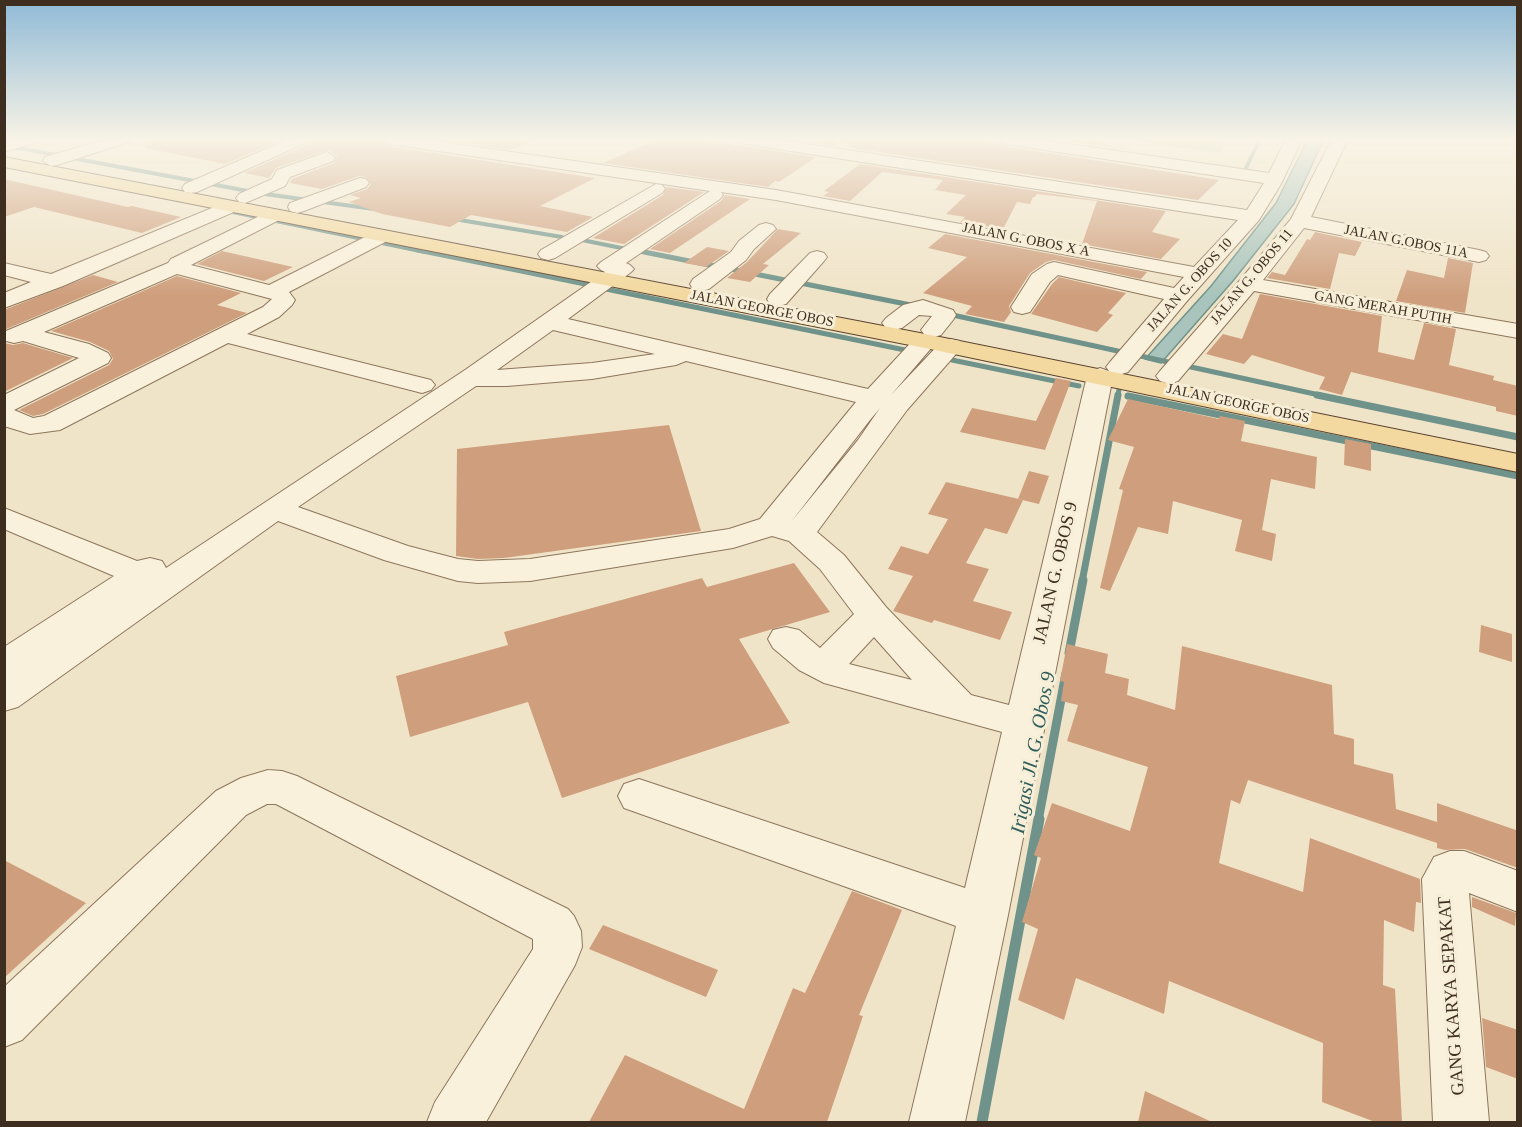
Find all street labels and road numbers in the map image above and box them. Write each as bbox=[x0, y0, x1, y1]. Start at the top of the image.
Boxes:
street label: JALAN G. OBOS X A bbox=[961, 219, 1091, 261]
street label: JALAN G.OBOS 11A bbox=[1343, 222, 1469, 262]
street label: JALAN G. OBOS 11 bbox=[1207, 226, 1297, 328]
street label: JALAN G. OBOS 10 bbox=[1144, 235, 1236, 335]
street label: JALAN GEORGE OBOS bbox=[689, 287, 835, 331]
street label: GANG MERAH PUTIH bbox=[1313, 288, 1453, 328]
street label: JALAN GEORGE OBOS bbox=[1165, 381, 1311, 427]
street label: JALAN G. OBOS 9 bbox=[1029, 500, 1083, 646]
street label: GANG KARYA SEPAKAT bbox=[1434, 896, 1470, 1096]

